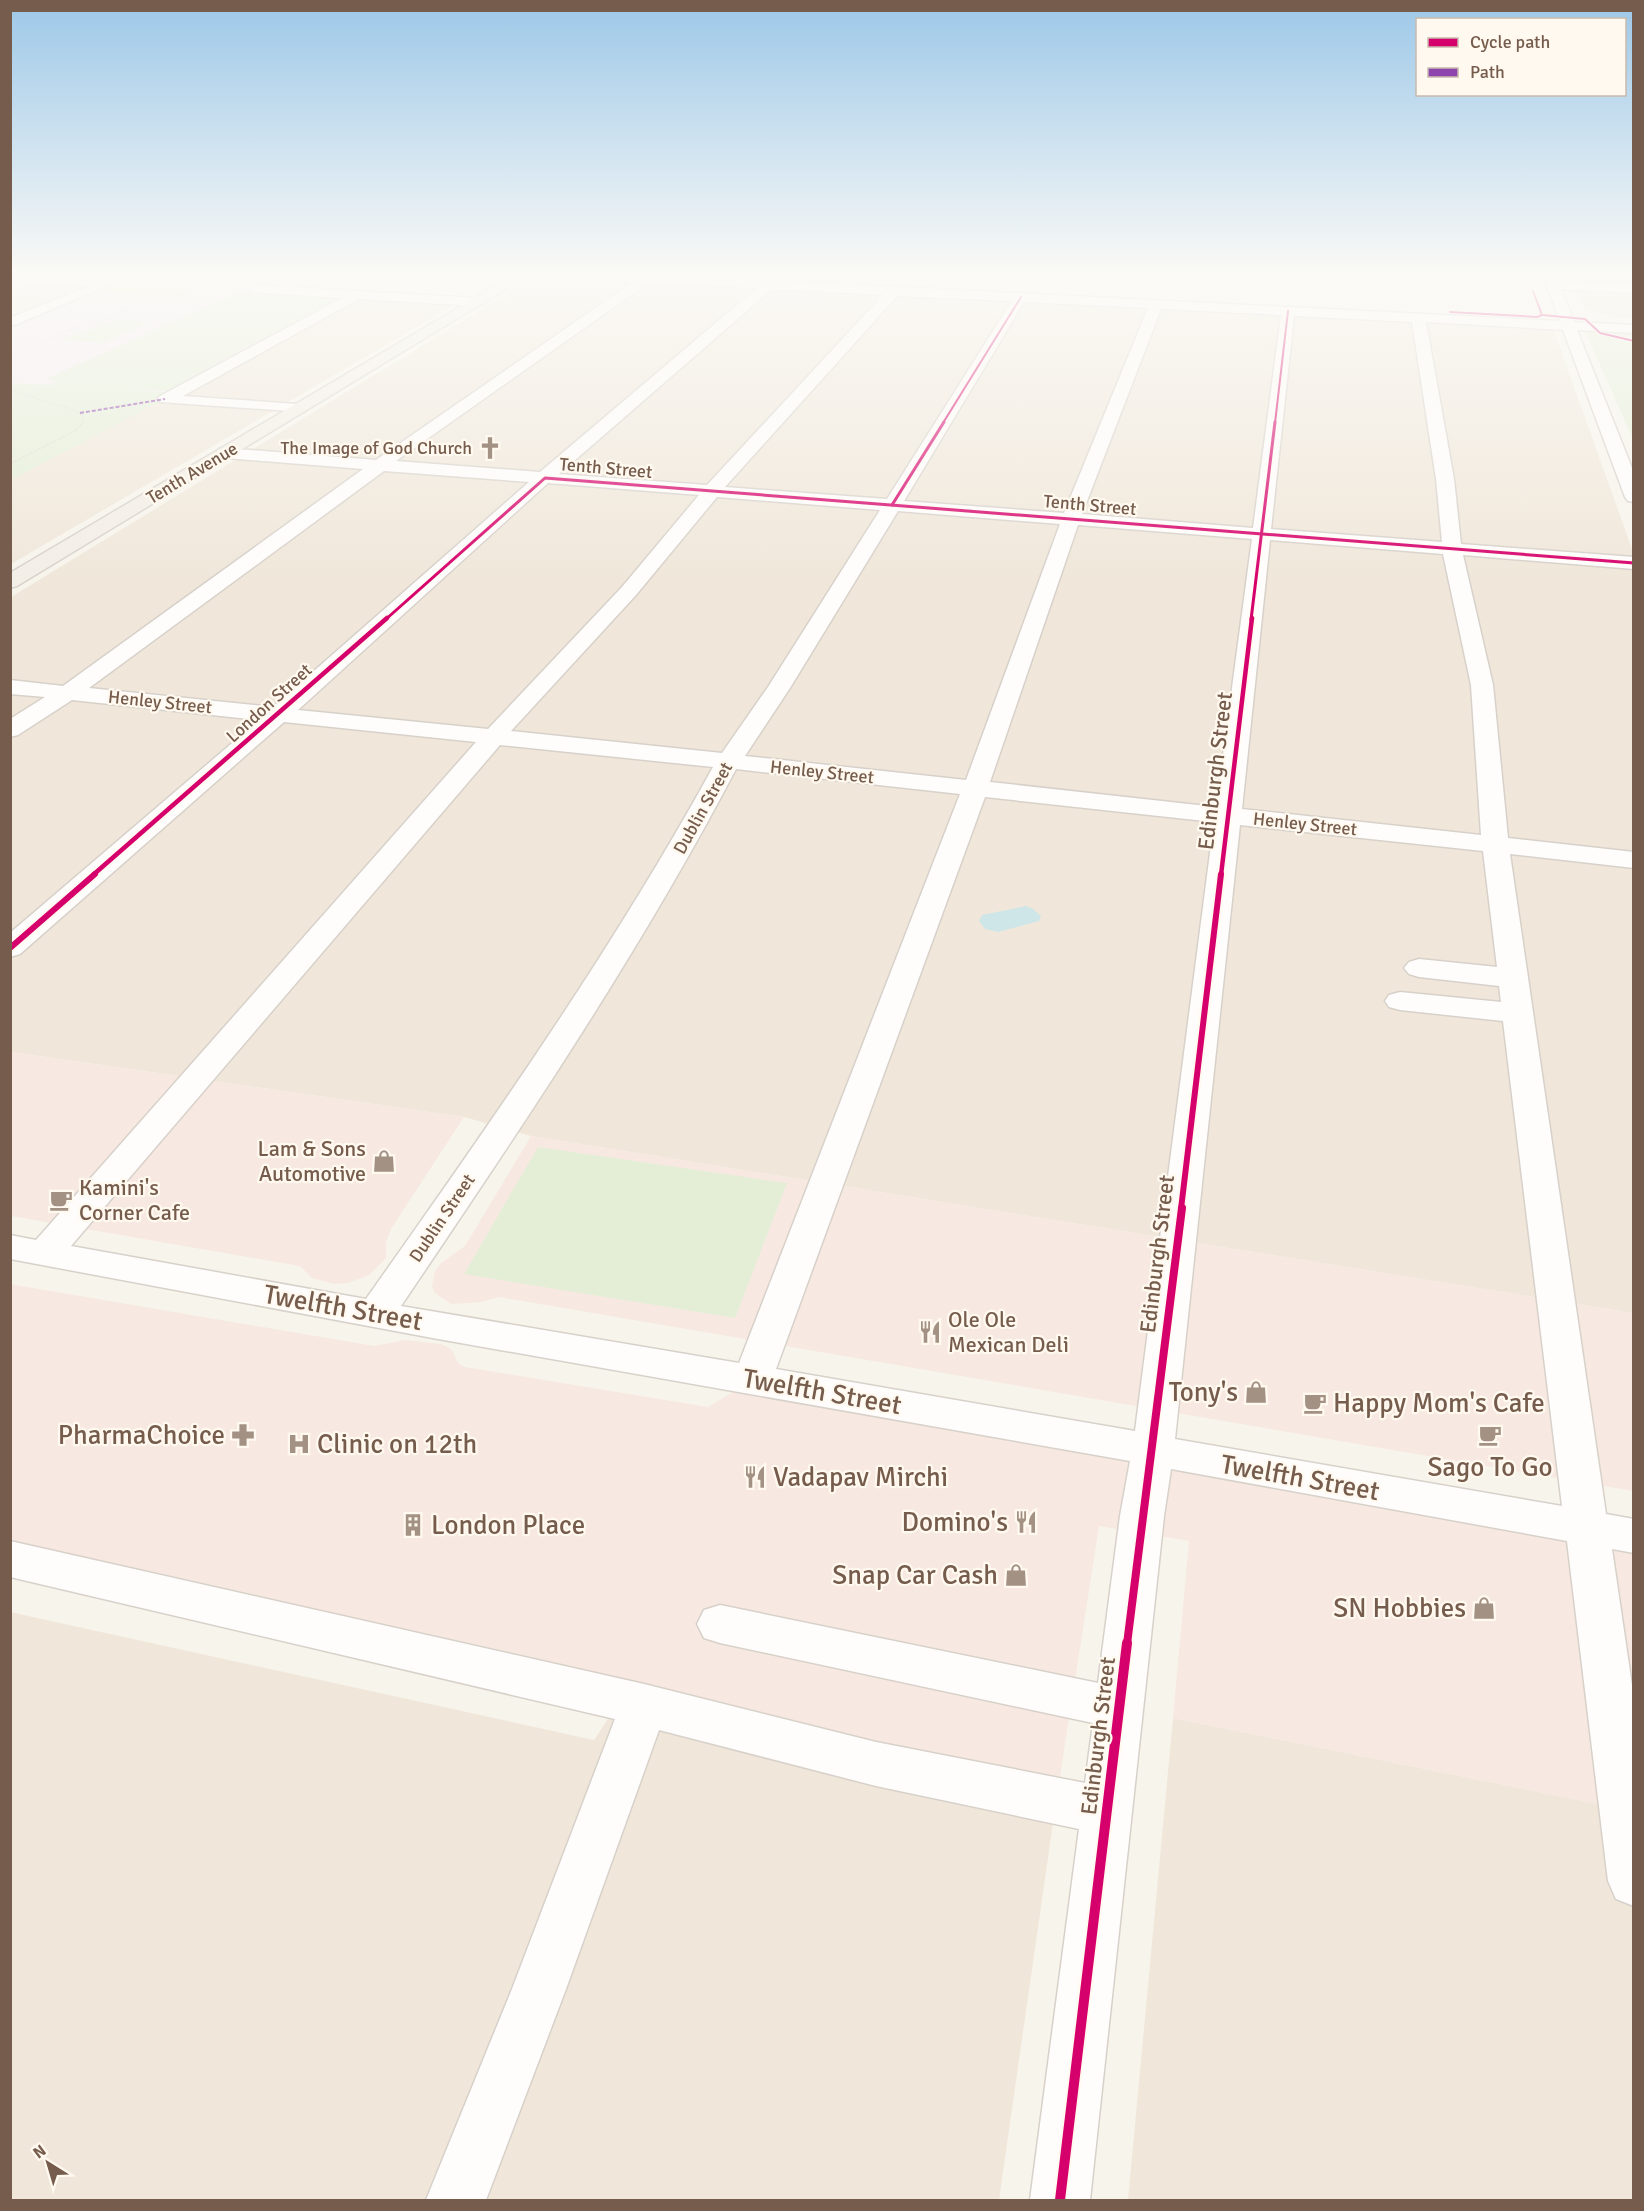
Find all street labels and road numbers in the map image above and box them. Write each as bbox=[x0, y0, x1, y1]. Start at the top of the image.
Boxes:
street label: Tenth Avenue bbox=[142, 437, 242, 509]
street label: Tenth Street bbox=[559, 453, 653, 483]
street label: Tenth Street bbox=[1043, 490, 1137, 520]
street label: London Street bbox=[222, 659, 316, 747]
street label: Henley Street bbox=[107, 686, 213, 718]
street label: Edinburgh Street bbox=[1192, 690, 1238, 852]
street label: Henley Street bbox=[769, 756, 875, 788]
street label: Dublin Street bbox=[669, 758, 737, 858]
street label: Henley Street bbox=[1252, 808, 1358, 840]
street label: Dublin Street bbox=[404, 1170, 480, 1266]
street label: Edinburgh Street bbox=[1134, 1173, 1180, 1335]
street label: Twelfth Street bbox=[261, 1278, 425, 1338]
street label: Twelfth Street bbox=[740, 1362, 904, 1422]
street label: Twelfth Street bbox=[1218, 1448, 1382, 1508]
street label: Edinburgh Street bbox=[1075, 1655, 1121, 1817]

